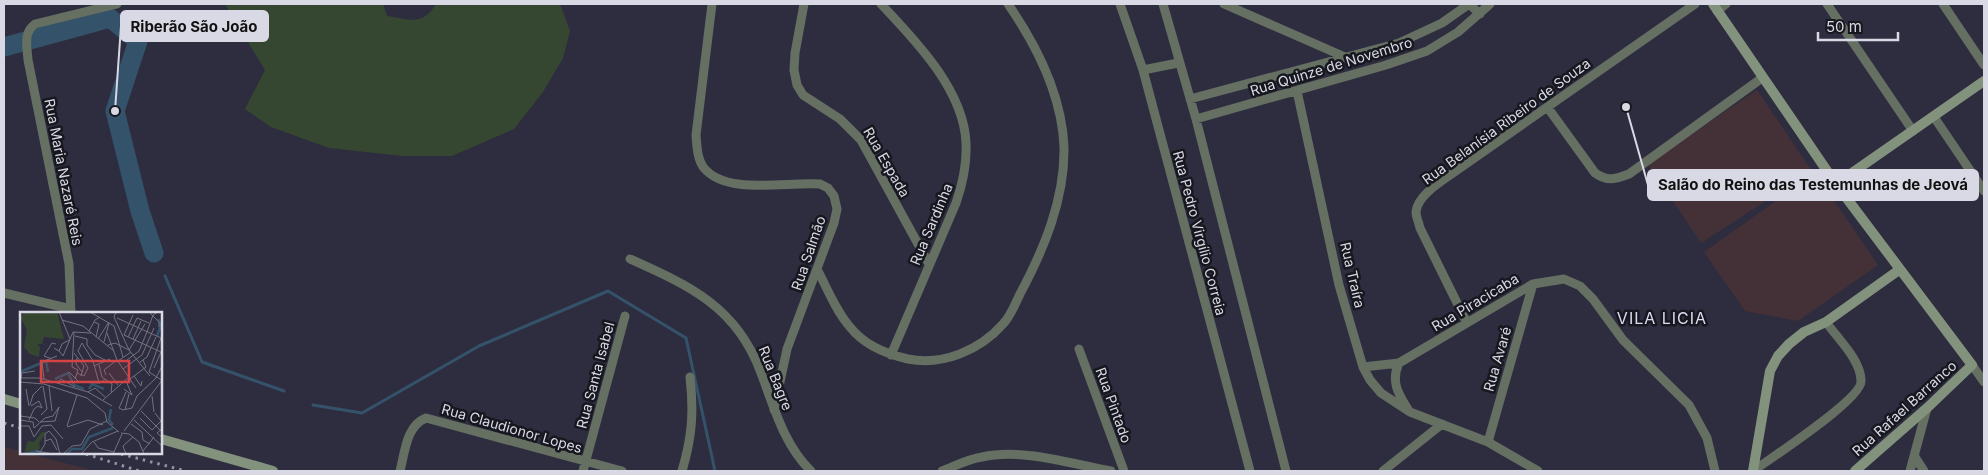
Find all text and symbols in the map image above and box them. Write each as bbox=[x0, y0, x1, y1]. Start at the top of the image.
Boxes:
scale bar bbox=[1818, 10, 1898, 42]
callout: Riberão São João bbox=[121, 11, 268, 41]
text: Riberão São João bbox=[131, 17, 257, 36]
text: 50 m bbox=[1826, 17, 1862, 36]
street label: Rua Quinze de Novembro bbox=[1248, 33, 1414, 99]
street label: Rua Belanísia Ribeiro de Souza bbox=[1419, 54, 1593, 188]
street label: Rua Maria Nazaré Reis bbox=[41, 97, 87, 247]
street label: Rua Espada bbox=[860, 124, 914, 200]
street label: Rua Pedro Virgílio Correia bbox=[1170, 149, 1230, 317]
callout: Salão do Reino das Testemunhas de Jeová bbox=[1648, 170, 1978, 200]
text: Salão do Reino das Testemunhas de Jeová bbox=[1658, 175, 1968, 194]
street label: Rua Sardinha bbox=[906, 180, 956, 268]
street label: Rua Salmão bbox=[787, 213, 829, 293]
street label: Rua Traíra bbox=[1337, 240, 1369, 310]
street label: Rua Piracicaba bbox=[1428, 269, 1522, 335]
district label: VILA LICIA bbox=[1617, 308, 1707, 328]
inset map bbox=[20, 312, 162, 455]
street label: Rua Santa Isabel bbox=[573, 320, 617, 430]
street label: Rua Avaré bbox=[1480, 325, 1514, 393]
street label: Rua Bagre bbox=[755, 343, 797, 413]
street label: Rua Rafael Barranco bbox=[1848, 357, 1960, 459]
street label: Rua Pintado bbox=[1092, 365, 1136, 445]
street label: Rua Claudionor Lopes bbox=[440, 400, 584, 456]

